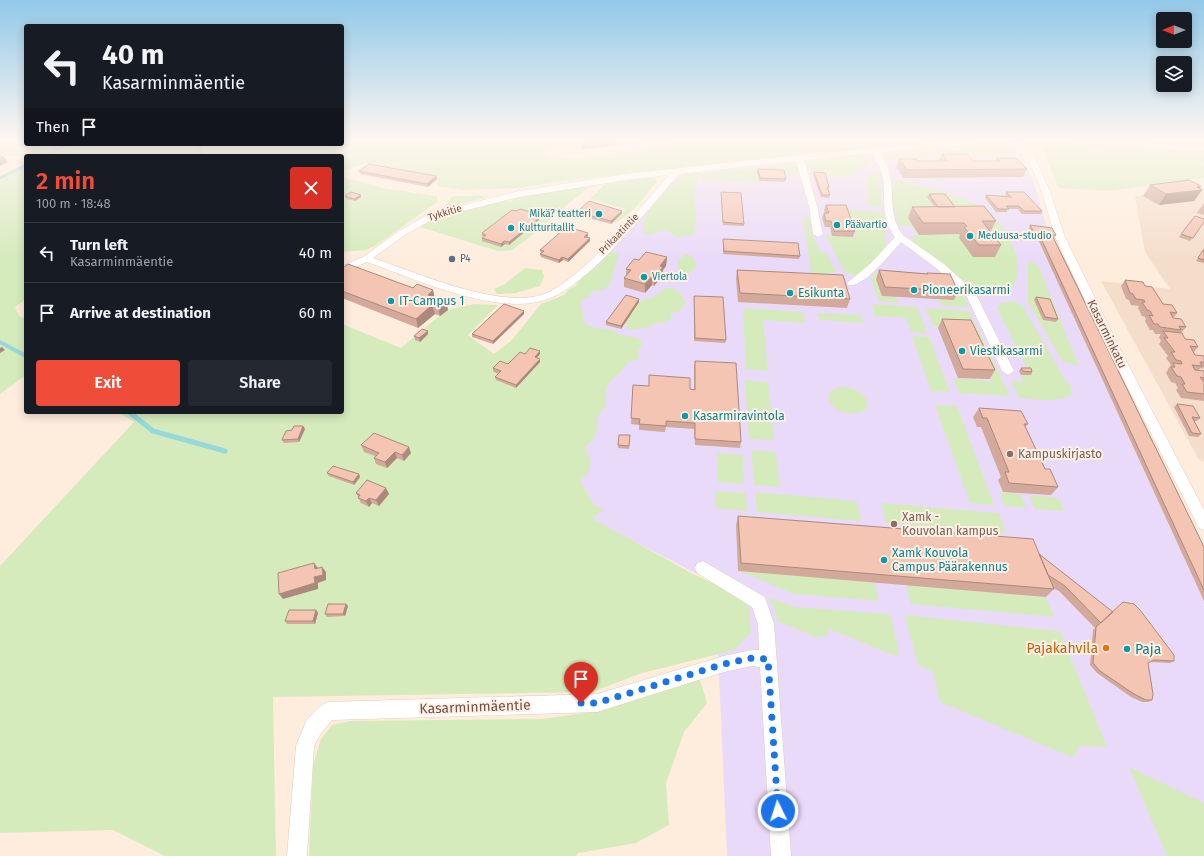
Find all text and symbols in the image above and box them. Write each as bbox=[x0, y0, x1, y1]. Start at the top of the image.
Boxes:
north arrow bbox=[1156, 12, 1192, 48]
map controls bbox=[1156, 12, 1192, 92]
text: 40 m bbox=[102, 38, 165, 71]
icon: left bbox=[36, 40, 88, 92]
button: layers bbox=[1156, 56, 1192, 92]
text: Kasarminmäentie bbox=[102, 72, 245, 94]
icon: arrive bbox=[78, 116, 100, 138]
text: Then bbox=[36, 118, 70, 136]
text: 2 min bbox=[36, 167, 95, 195]
button: close bbox=[290, 167, 332, 209]
text: 100 m · 18:48 bbox=[36, 196, 111, 211]
street label: Tykkitie bbox=[427, 202, 463, 224]
place label: Mikä? teatteri bbox=[530, 208, 591, 220]
marker: Mikä? teatteri bbox=[594, 209, 604, 219]
street label: Prikaatintie bbox=[597, 211, 641, 257]
place label: Päävartio bbox=[845, 219, 887, 231]
marker: Päävartio bbox=[832, 220, 842, 230]
place label: Kultturitallit bbox=[519, 222, 575, 234]
marker: Kultturitallit bbox=[506, 223, 516, 233]
place label: Meduusa-studio bbox=[978, 230, 1052, 242]
marker: Meduusa-studio bbox=[965, 231, 975, 241]
text: Turn left bbox=[70, 236, 128, 254]
icon: left bbox=[36, 242, 58, 264]
text: 40 m bbox=[299, 244, 332, 262]
place label: P4 bbox=[460, 253, 471, 265]
text: Kasarminmäentie bbox=[70, 254, 173, 269]
marker: P4 bbox=[447, 254, 457, 264]
place label: Viertola bbox=[652, 271, 687, 283]
marker: Viertola bbox=[639, 272, 649, 282]
place label: Pioneerikasarmi bbox=[922, 283, 1010, 297]
marker: Pioneerikasarmi bbox=[909, 285, 919, 295]
place label: Esikunta bbox=[798, 286, 844, 300]
marker: Esikunta bbox=[785, 288, 795, 298]
place label: IT-Campus 1 bbox=[399, 294, 465, 308]
marker: IT-Campus 1 bbox=[386, 296, 396, 306]
street label: Kasarminkatu bbox=[1084, 297, 1130, 371]
icon: arrive bbox=[36, 302, 58, 324]
text: Arrive at destination bbox=[70, 304, 211, 322]
text: 60 m bbox=[299, 304, 332, 322]
place label: Viestikasarmi bbox=[970, 344, 1043, 358]
marker: Viestikasarmi bbox=[957, 346, 967, 356]
button: Exit bbox=[36, 360, 180, 406]
button: Share bbox=[188, 360, 332, 406]
place label: Kasarmiravintola bbox=[693, 409, 785, 423]
marker: Kasarmiravintola bbox=[680, 411, 690, 421]
place label: Kampuskirjasto bbox=[1018, 447, 1102, 461]
marker: Kampuskirjasto bbox=[1005, 449, 1015, 459]
place label: Xamk - Kouvolan kampus bbox=[902, 510, 999, 538]
marker: Xamk - Kouvolan kampus bbox=[889, 519, 899, 529]
place label: Xamk Kouvola Campus Päärakennus bbox=[892, 546, 1008, 574]
marker: Xamk Kouvola Campus Päärakennus bbox=[879, 555, 889, 565]
place label: Pajakahvila bbox=[1026, 640, 1098, 657]
place label: Paja bbox=[1135, 641, 1161, 658]
marker: Pajakahvila bbox=[1101, 643, 1111, 653]
marker: Paja bbox=[1122, 644, 1132, 654]
pin bbox=[564, 662, 598, 703]
icon: arrive bbox=[570, 668, 592, 690]
street label: Kasarminmäentie bbox=[419, 697, 531, 717]
position arrow bbox=[757, 790, 799, 832]

